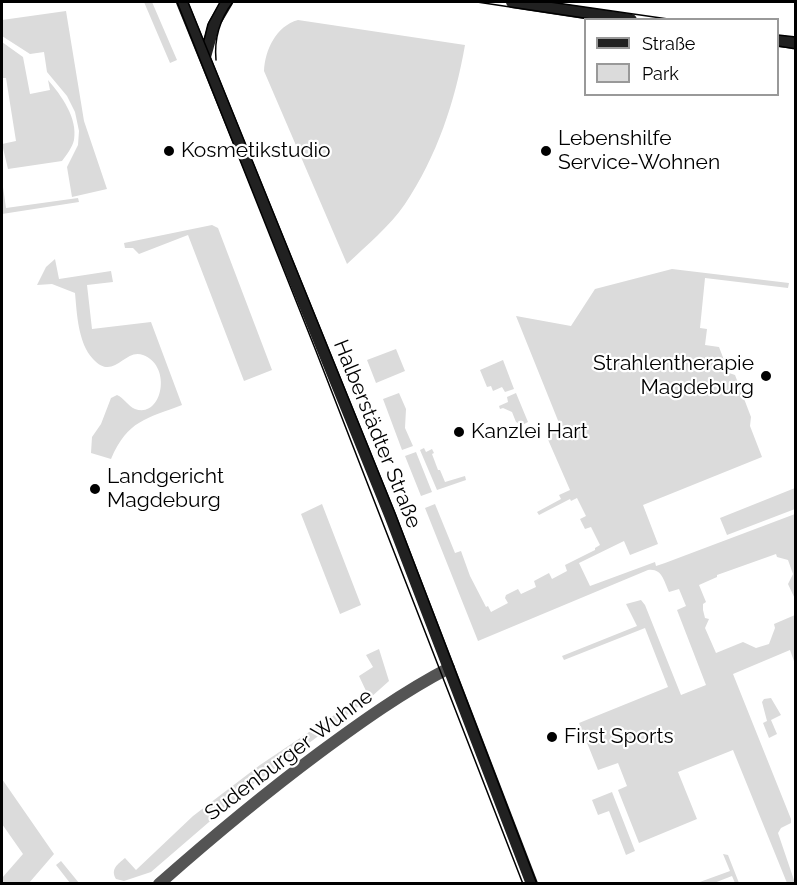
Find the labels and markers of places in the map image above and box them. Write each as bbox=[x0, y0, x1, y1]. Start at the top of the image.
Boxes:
place label: Lebenshilfe Service-Wohnen bbox=[558, 126, 720, 176]
place label: Kosmetikstudio bbox=[181, 138, 331, 164]
marker: Kosmetikstudio bbox=[162, 144, 176, 158]
marker: Lebenshilfe Service-Wohnen bbox=[539, 144, 553, 158]
place label: Strahlentherapie Magdeburg bbox=[593, 351, 754, 401]
marker: Strahlentherapie Magdeburg bbox=[759, 369, 773, 383]
place label: Kanzlei Hart bbox=[471, 419, 588, 445]
marker: Kanzlei Hart bbox=[452, 425, 466, 439]
place label: Landgericht Magdeburg bbox=[107, 464, 224, 514]
marker: Landgericht Magdeburg bbox=[88, 482, 102, 496]
place label: First Sports bbox=[564, 724, 674, 750]
marker: First Sports bbox=[545, 730, 559, 744]

